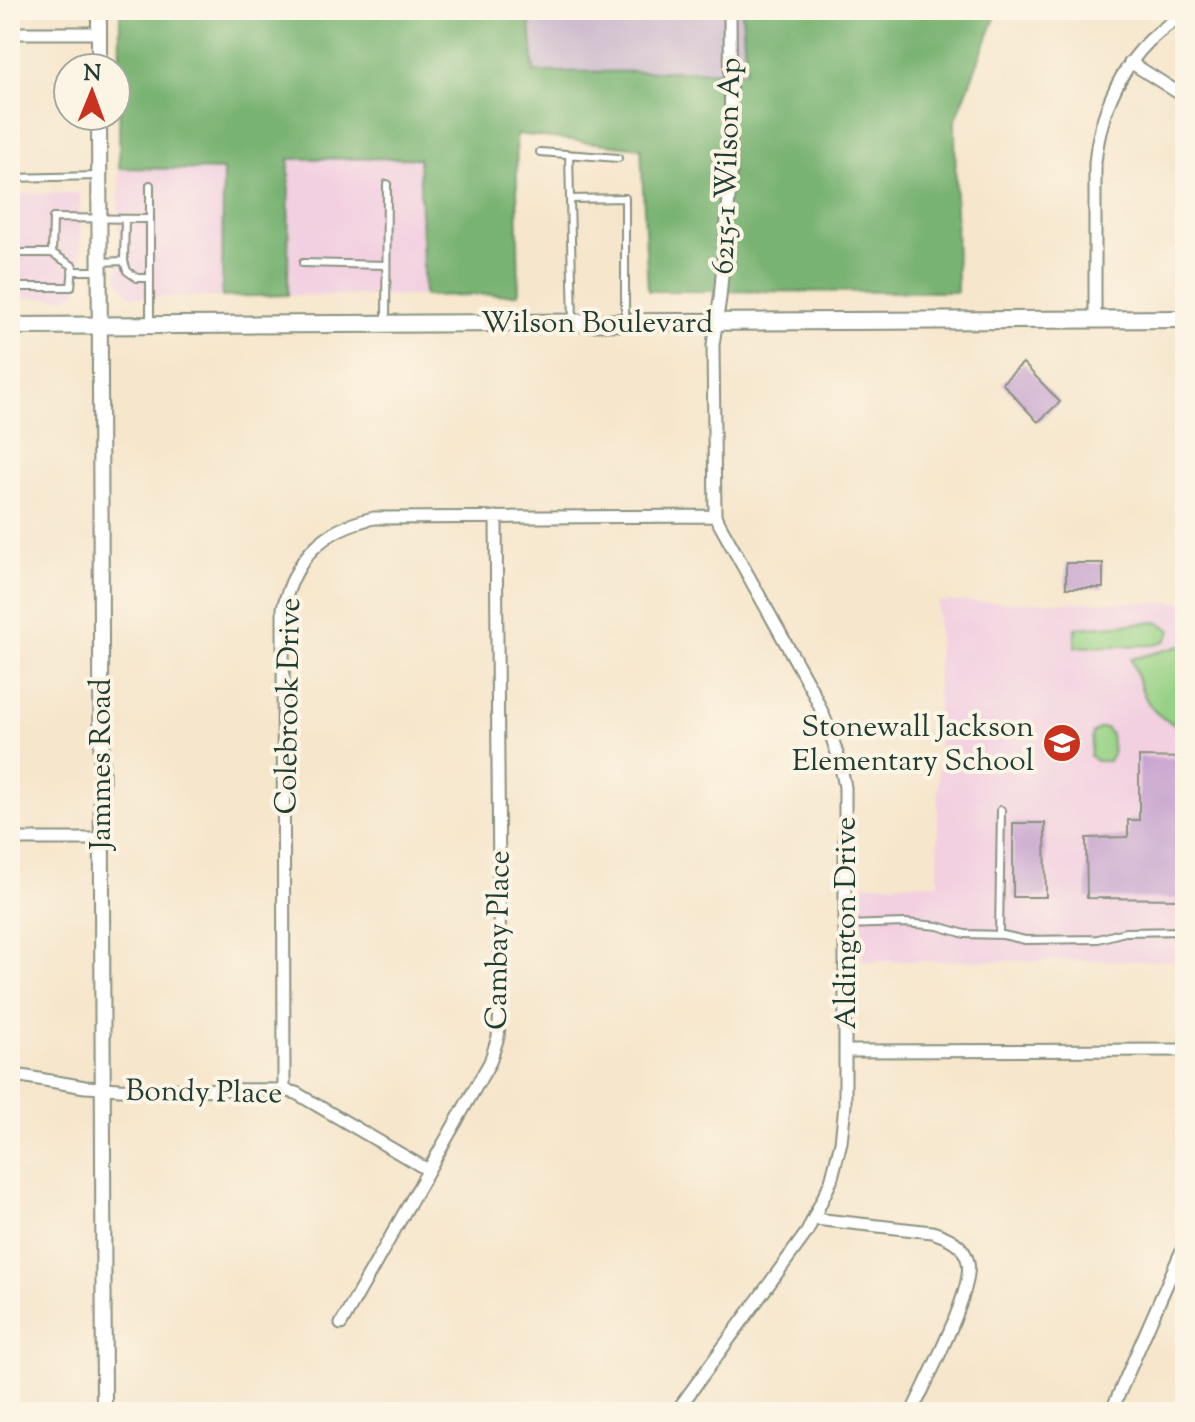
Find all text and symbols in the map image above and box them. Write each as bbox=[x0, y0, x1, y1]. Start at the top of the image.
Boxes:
north arrow bbox=[52, 52, 132, 132]
street label: 6215-1 Wilson Ap bbox=[703, 57, 754, 275]
text: N bbox=[83, 59, 102, 91]
street label: Wilson Boulevard bbox=[481, 303, 713, 346]
street label: Colebrook Drive bbox=[266, 597, 313, 815]
street label: Jammes Road bbox=[81, 678, 124, 852]
place label: Stonewall Jackson Elementary School bbox=[792, 707, 1034, 784]
school or university icon: Stonewall Jackson Elementary School bbox=[1041, 722, 1083, 764]
street label: Aldington Drive bbox=[826, 817, 869, 1029]
street label: Cambay Place bbox=[476, 850, 523, 1030]
street label: Bondy Place bbox=[125, 1071, 283, 1116]

